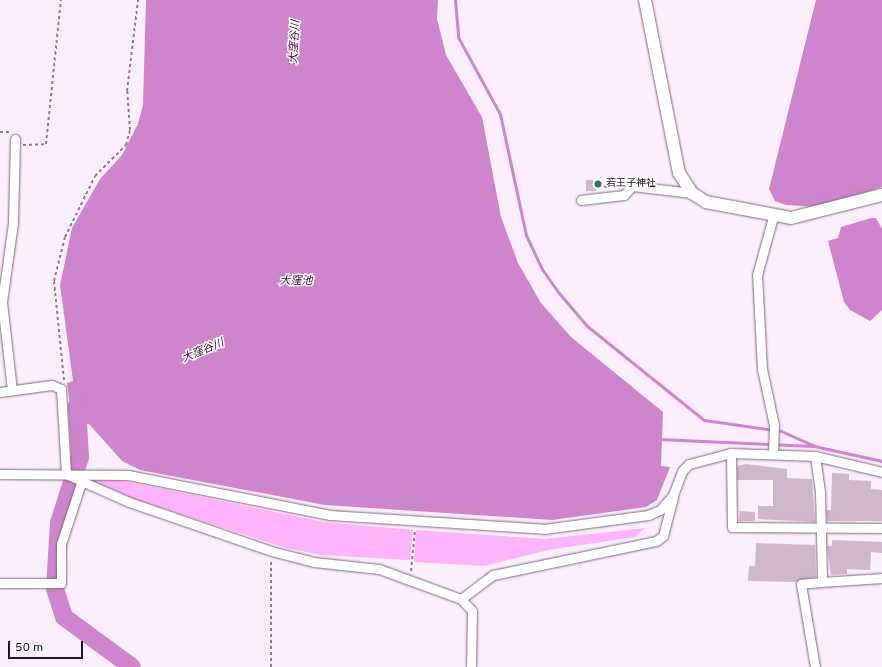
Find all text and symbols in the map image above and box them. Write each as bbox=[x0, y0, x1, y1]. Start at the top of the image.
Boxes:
water label: 大窪谷川 bbox=[287, 20, 303, 64]
place label: 若王子神社 bbox=[606, 178, 656, 190]
marker: 若王子神社 bbox=[593, 179, 603, 189]
water label: 大窪池 bbox=[280, 274, 312, 288]
water label: 大窪谷川 bbox=[180, 336, 226, 366]
scale bar bbox=[10, 633, 85, 659]
text: 50 m bbox=[15, 640, 43, 656]

